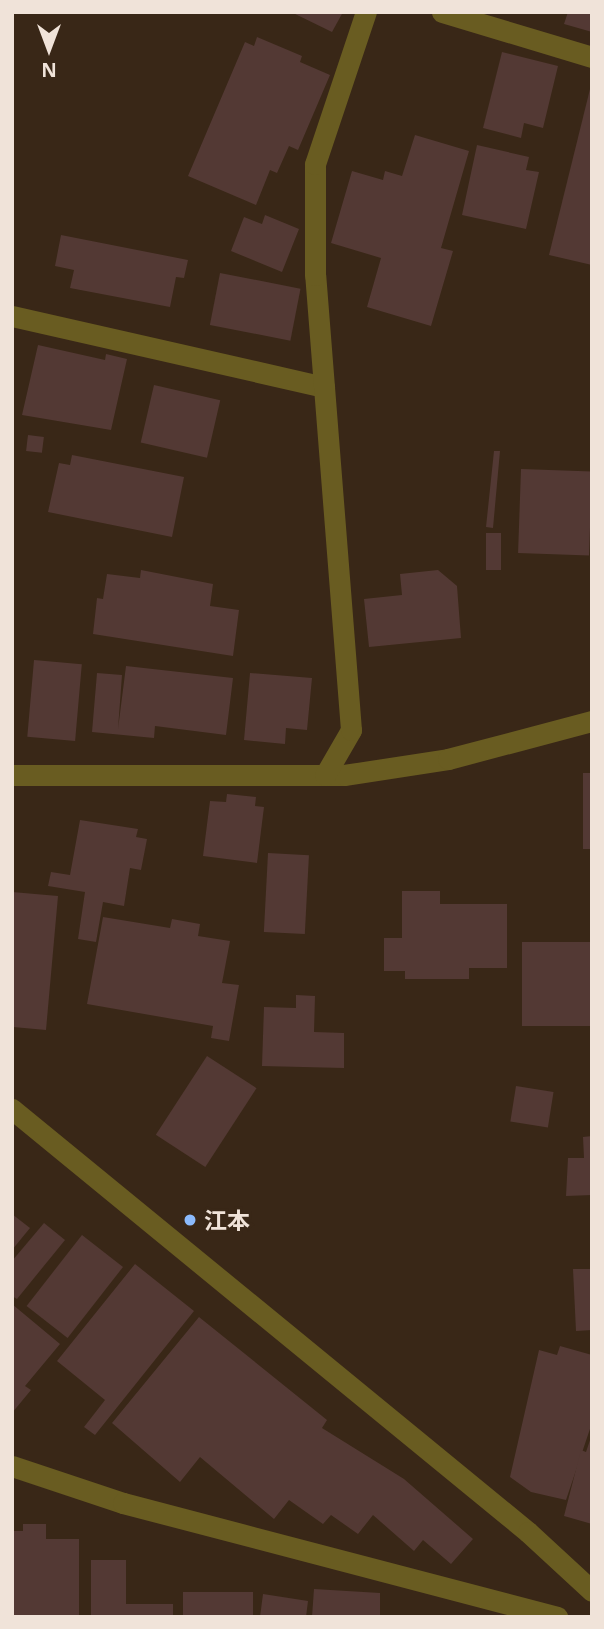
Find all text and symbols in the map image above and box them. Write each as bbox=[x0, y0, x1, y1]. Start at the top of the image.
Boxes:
north arrow bbox=[14, 14, 84, 84]
text: N bbox=[41, 57, 57, 83]
place label: 江本 bbox=[204, 1206, 250, 1234]
marker: 江本 bbox=[182, 1212, 198, 1228]

